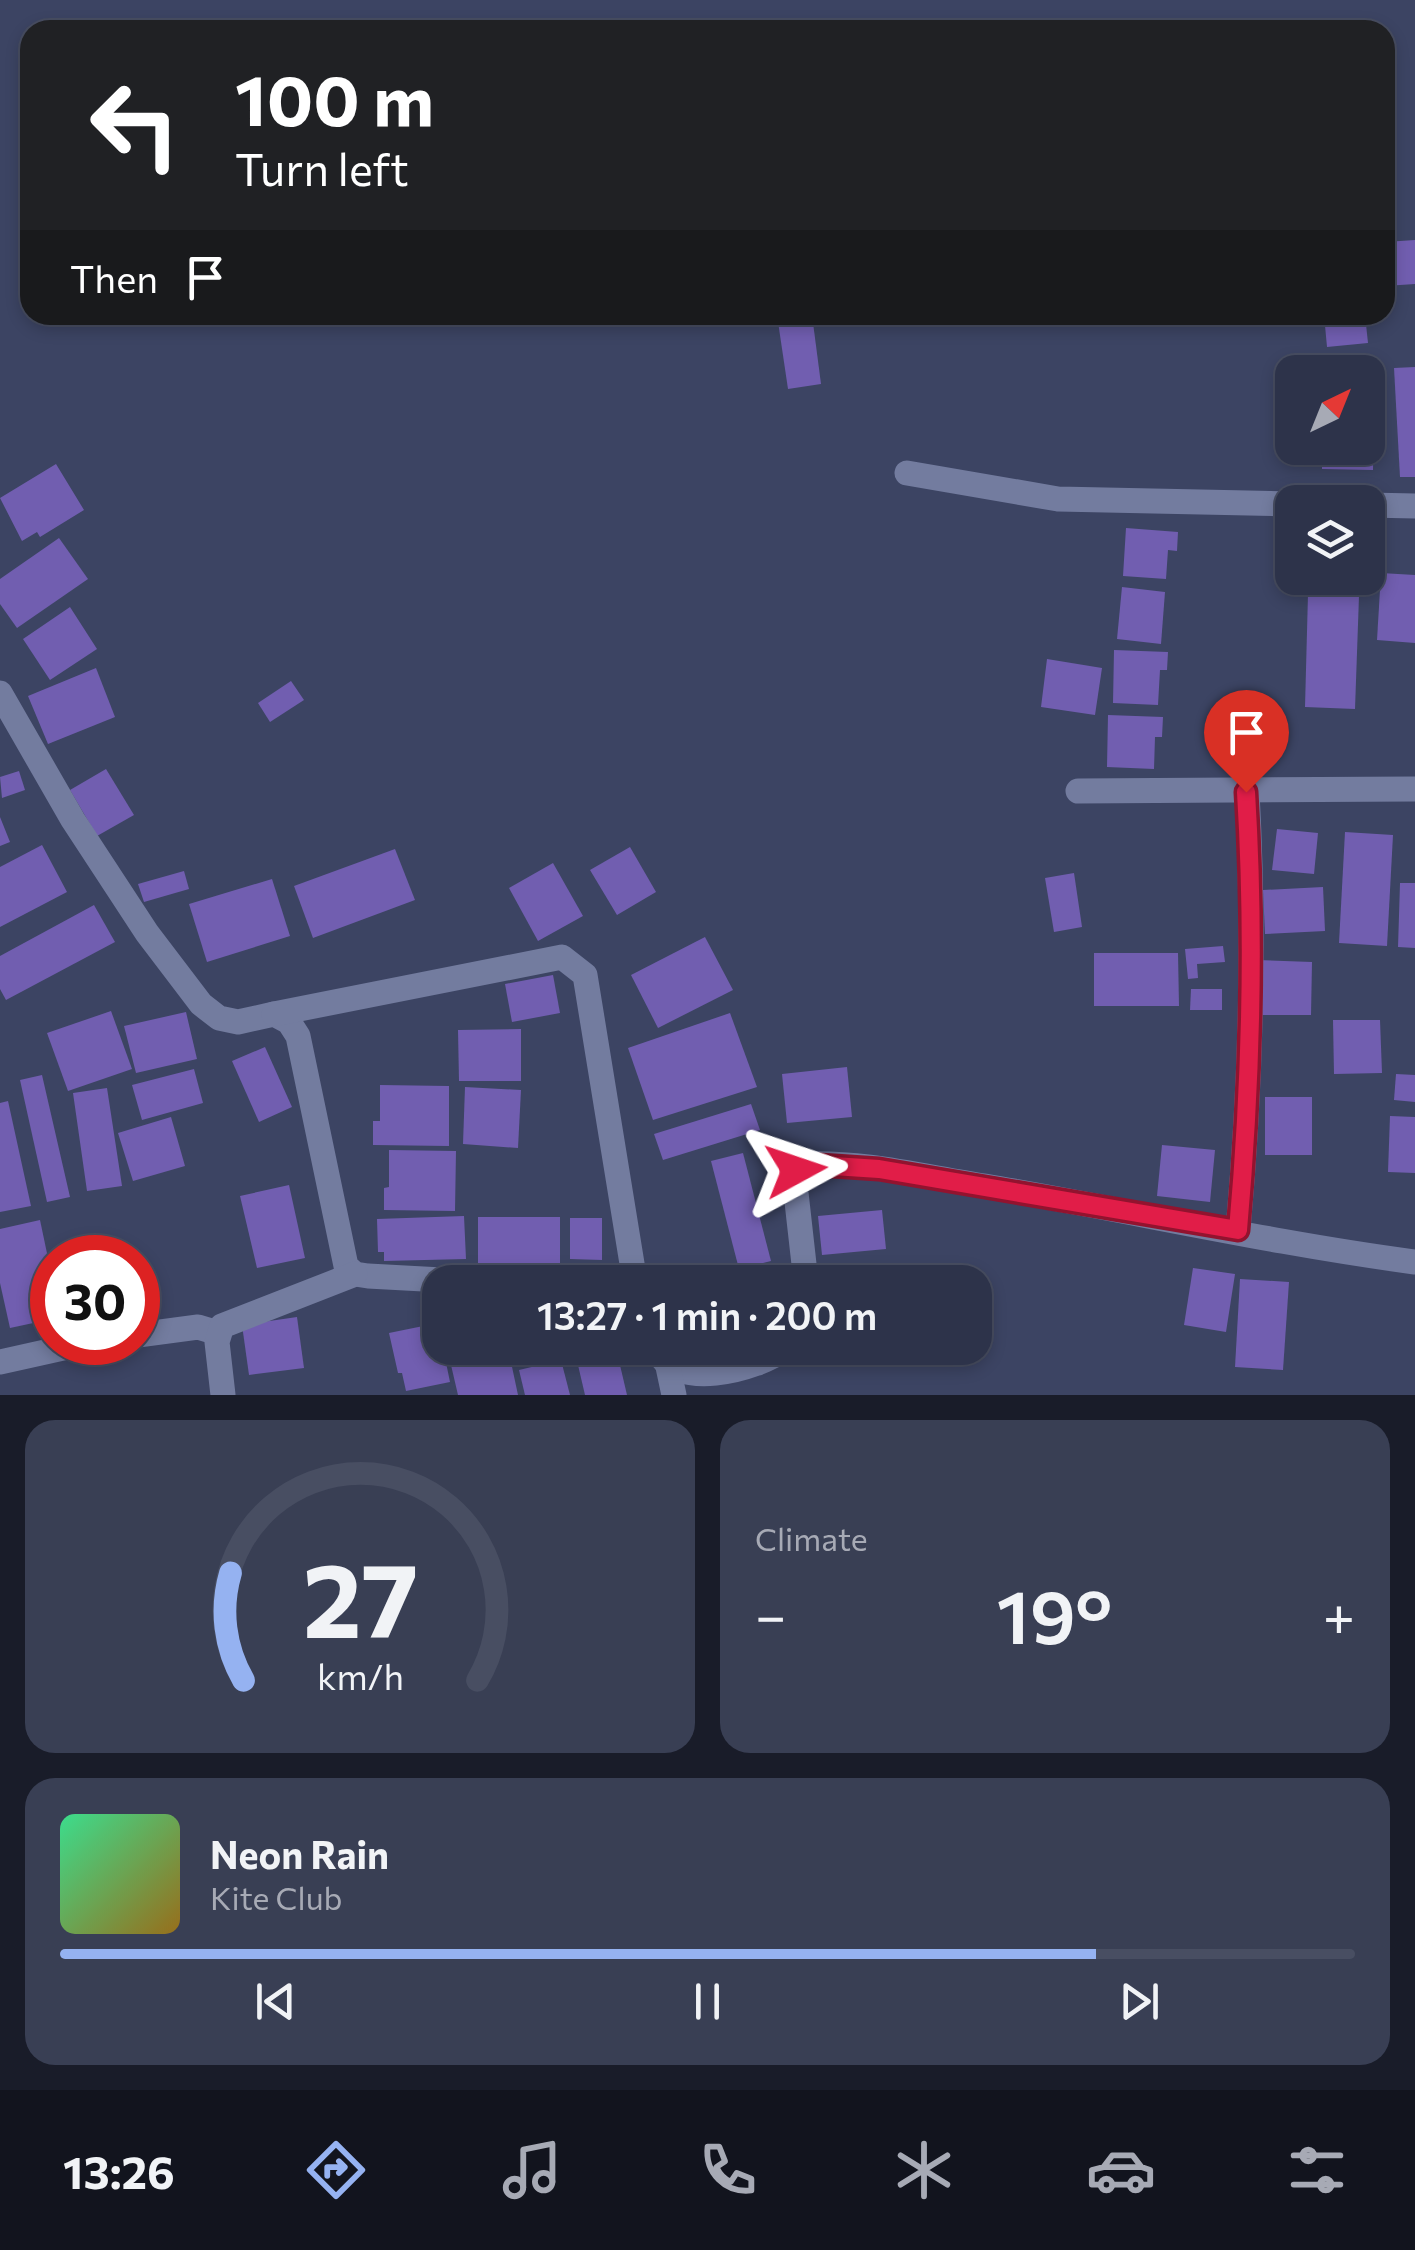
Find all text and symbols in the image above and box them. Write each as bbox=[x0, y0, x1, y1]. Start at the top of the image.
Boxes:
text: 100 m bbox=[235, 55, 434, 140]
icon: left bbox=[70, 60, 200, 190]
text: Turn left bbox=[235, 140, 409, 195]
icon: arrive bbox=[178, 250, 233, 305]
text: Then bbox=[70, 254, 158, 301]
north arrow bbox=[1275, 355, 1385, 465]
map controls bbox=[1275, 355, 1385, 595]
button: layers bbox=[1275, 485, 1385, 595]
pin bbox=[1204, 690, 1289, 793]
icon: arrive bbox=[1219, 705, 1274, 760]
position arrow bbox=[744, 1118, 848, 1222]
speed limit sign: 30 bbox=[30, 1235, 160, 1365]
text: 13:27 · 1 min · 200 m bbox=[537, 1291, 877, 1338]
text: Climate bbox=[755, 1518, 868, 1558]
text: 27 bbox=[302, 1532, 418, 1659]
text: 19° bbox=[996, 1568, 1112, 1659]
text: − bbox=[755, 1580, 786, 1647]
text: + bbox=[1323, 1580, 1355, 1647]
text: km/h bbox=[317, 1654, 403, 1697]
text: Neon Rain bbox=[210, 1830, 389, 1877]
text: Kite Club bbox=[210, 1877, 342, 1917]
icon: previous bbox=[248, 1974, 303, 2029]
icon: pause bbox=[680, 1974, 735, 2029]
icon: next bbox=[1112, 1974, 1167, 2029]
icon: directions bbox=[301, 2135, 371, 2205]
icon: music bbox=[497, 2135, 567, 2205]
icon: phone bbox=[693, 2135, 763, 2205]
icon: climate bbox=[889, 2135, 959, 2205]
icon: car bbox=[1086, 2135, 1156, 2205]
icon: filters bbox=[1282, 2135, 1352, 2205]
text: 13:26 bbox=[63, 2143, 175, 2198]

